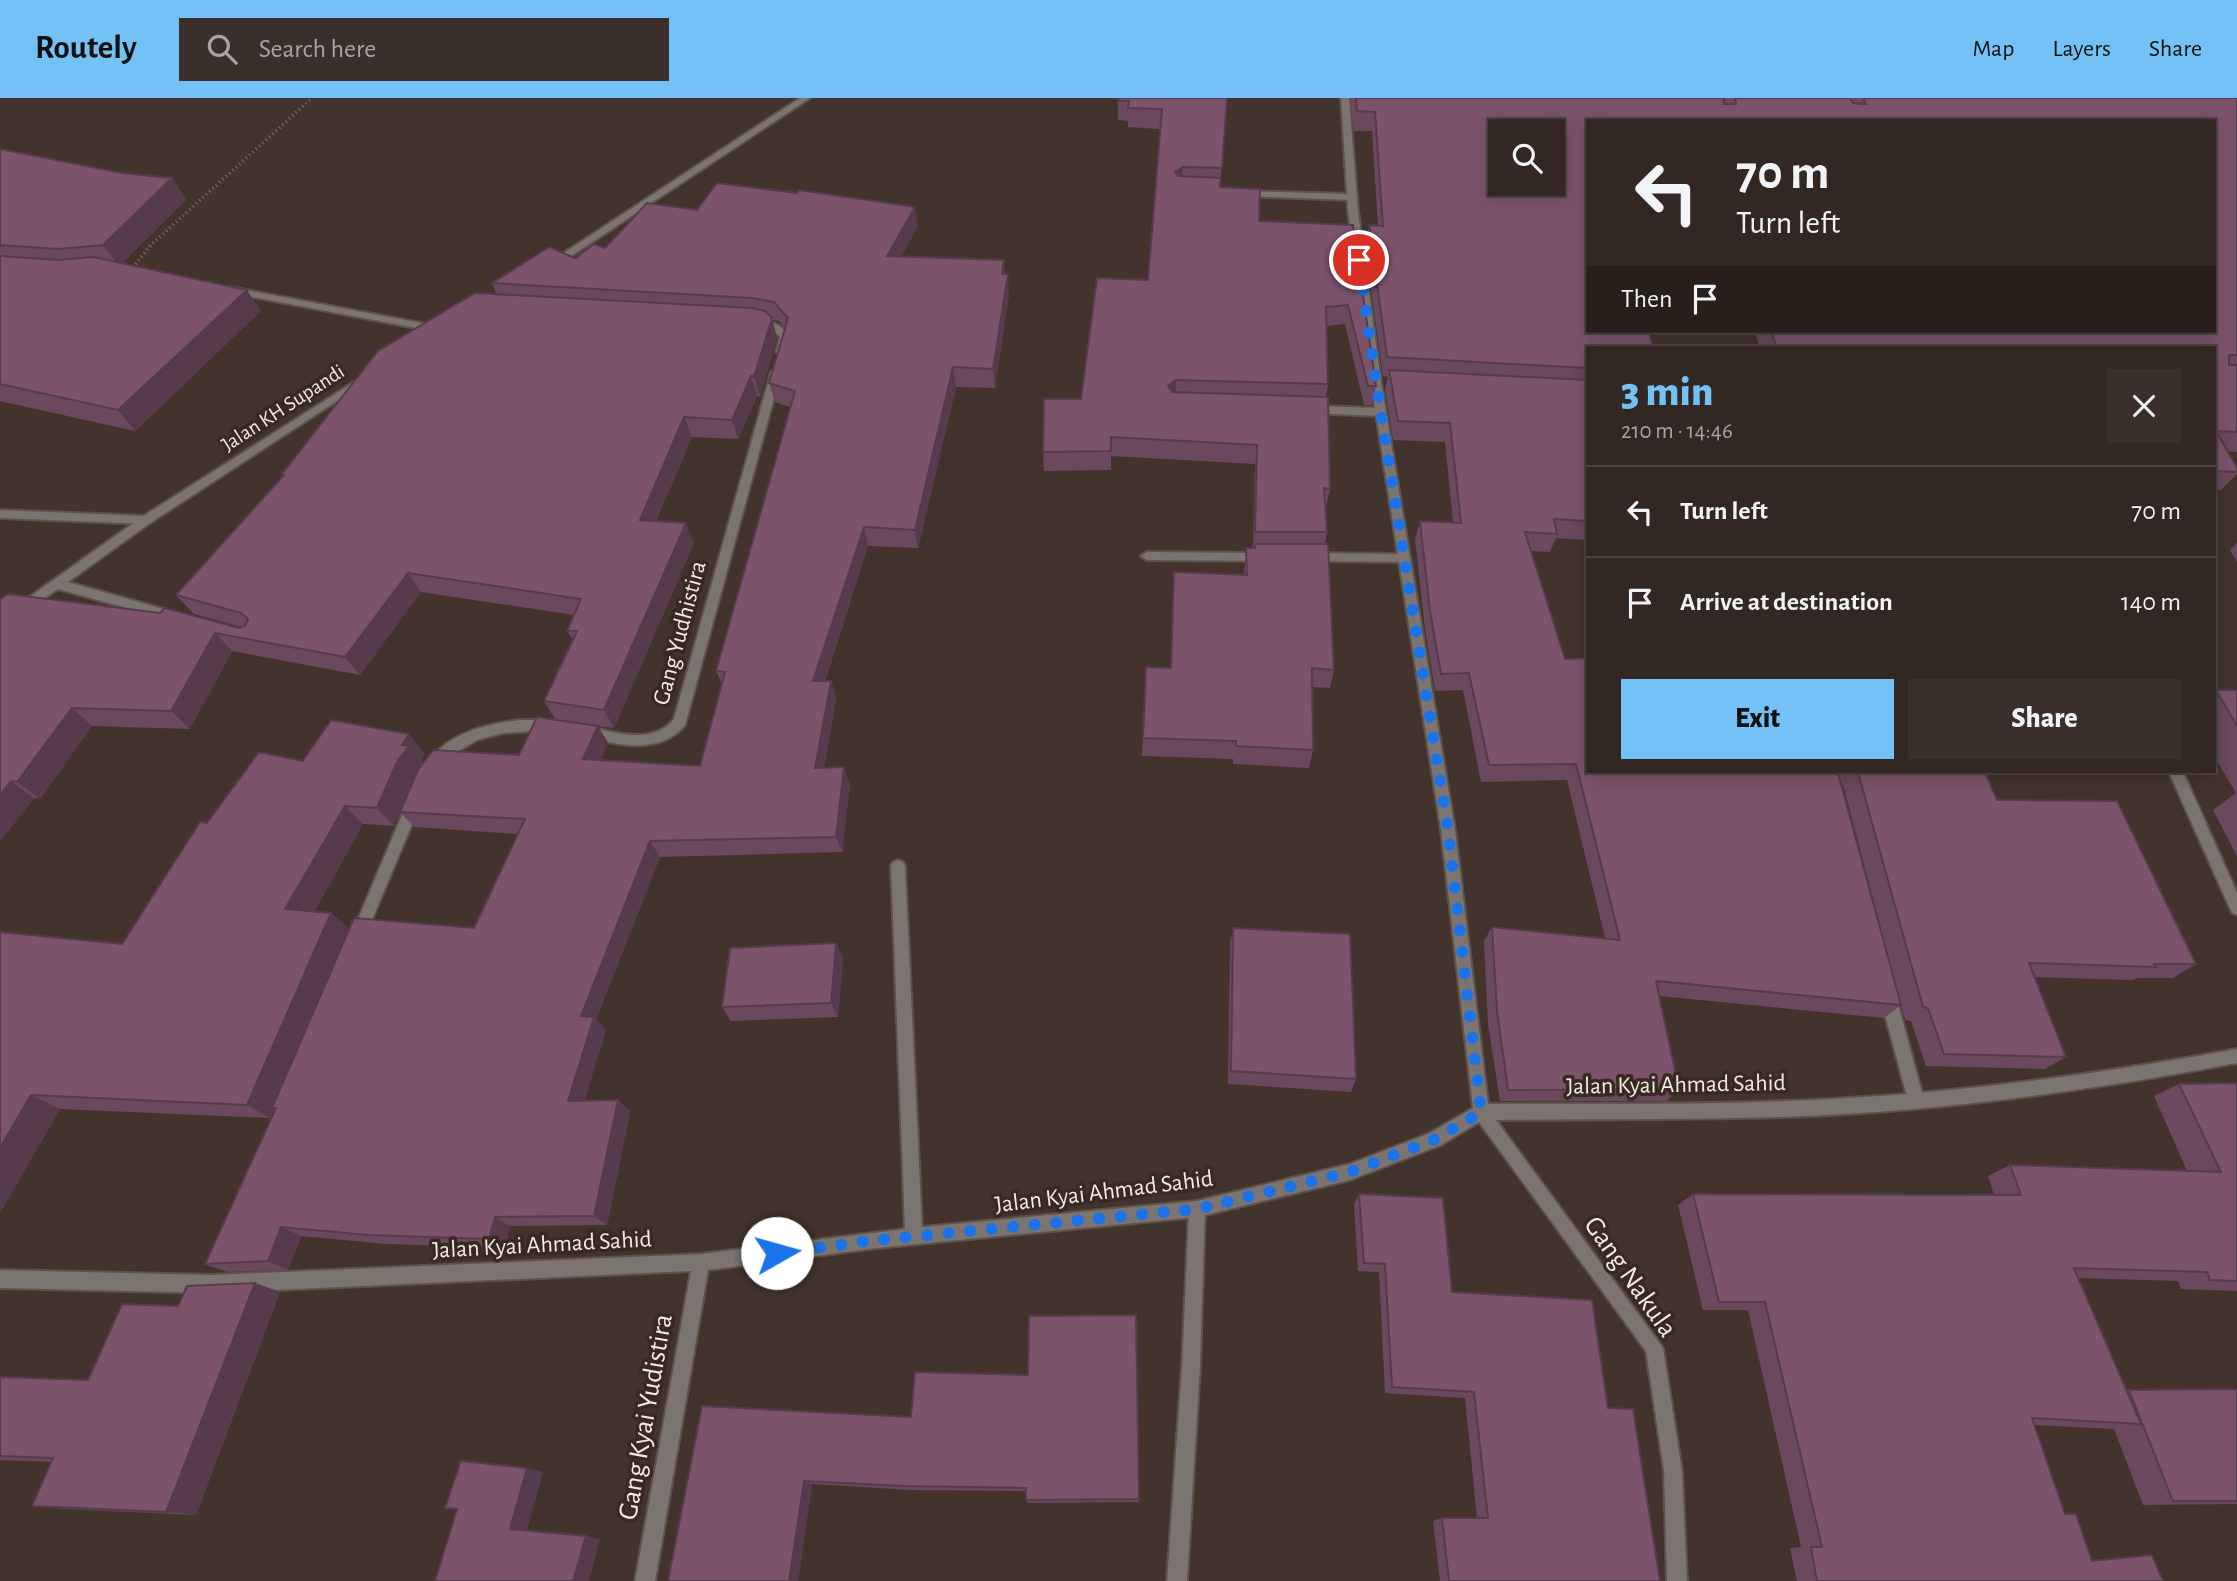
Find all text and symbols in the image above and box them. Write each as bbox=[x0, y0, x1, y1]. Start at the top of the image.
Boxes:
search box bbox=[179, 18, 669, 81]
icon: search bbox=[203, 30, 241, 68]
text: Routely bbox=[35, 32, 137, 65]
text: Search here bbox=[259, 36, 376, 62]
text: Map bbox=[1972, 37, 2014, 61]
text: Layers bbox=[2052, 37, 2111, 61]
text: Share bbox=[2149, 37, 2202, 61]
map controls bbox=[1488, 119, 1565, 196]
button: search bbox=[1488, 119, 1565, 196]
icon: left bbox=[1621, 147, 1712, 238]
text: 70 m bbox=[1736, 149, 1830, 198]
text: Turn left bbox=[1736, 207, 1840, 239]
pin bbox=[1329, 230, 1389, 290]
icon: arrive bbox=[1340, 241, 1378, 279]
icon: arrive bbox=[1686, 280, 1724, 318]
text: Then bbox=[1621, 286, 1672, 312]
street label: Jalan KH Supandi bbox=[218, 361, 348, 455]
button: close bbox=[2107, 369, 2181, 443]
text: 3 min bbox=[1621, 371, 1713, 413]
text: 210 m · 14:46 bbox=[1621, 420, 1733, 443]
icon: left bbox=[1621, 493, 1659, 531]
text: Turn left bbox=[1680, 498, 1768, 524]
text: 70 m bbox=[2131, 498, 2181, 524]
street label: Gang Yudhistira bbox=[649, 558, 711, 708]
icon: arrive bbox=[1621, 584, 1659, 622]
text: Arrive at destination bbox=[1680, 589, 1893, 615]
text: 140 m bbox=[2121, 589, 2181, 615]
button: Exit bbox=[1621, 679, 1894, 759]
button: Share bbox=[1908, 679, 2181, 759]
street label: Jalan Kyai Ahmad Sahid bbox=[1566, 1071, 1786, 1099]
street label: Jalan Kyai Ahmad Sahid bbox=[993, 1167, 1215, 1217]
street label: Gang Nakula bbox=[1578, 1212, 1682, 1343]
position arrow bbox=[740, 1216, 814, 1290]
street label: Jalan Kyai Ahmad Sahid bbox=[432, 1227, 652, 1263]
street label: Gang Kyai Yudistira bbox=[614, 1312, 678, 1522]

